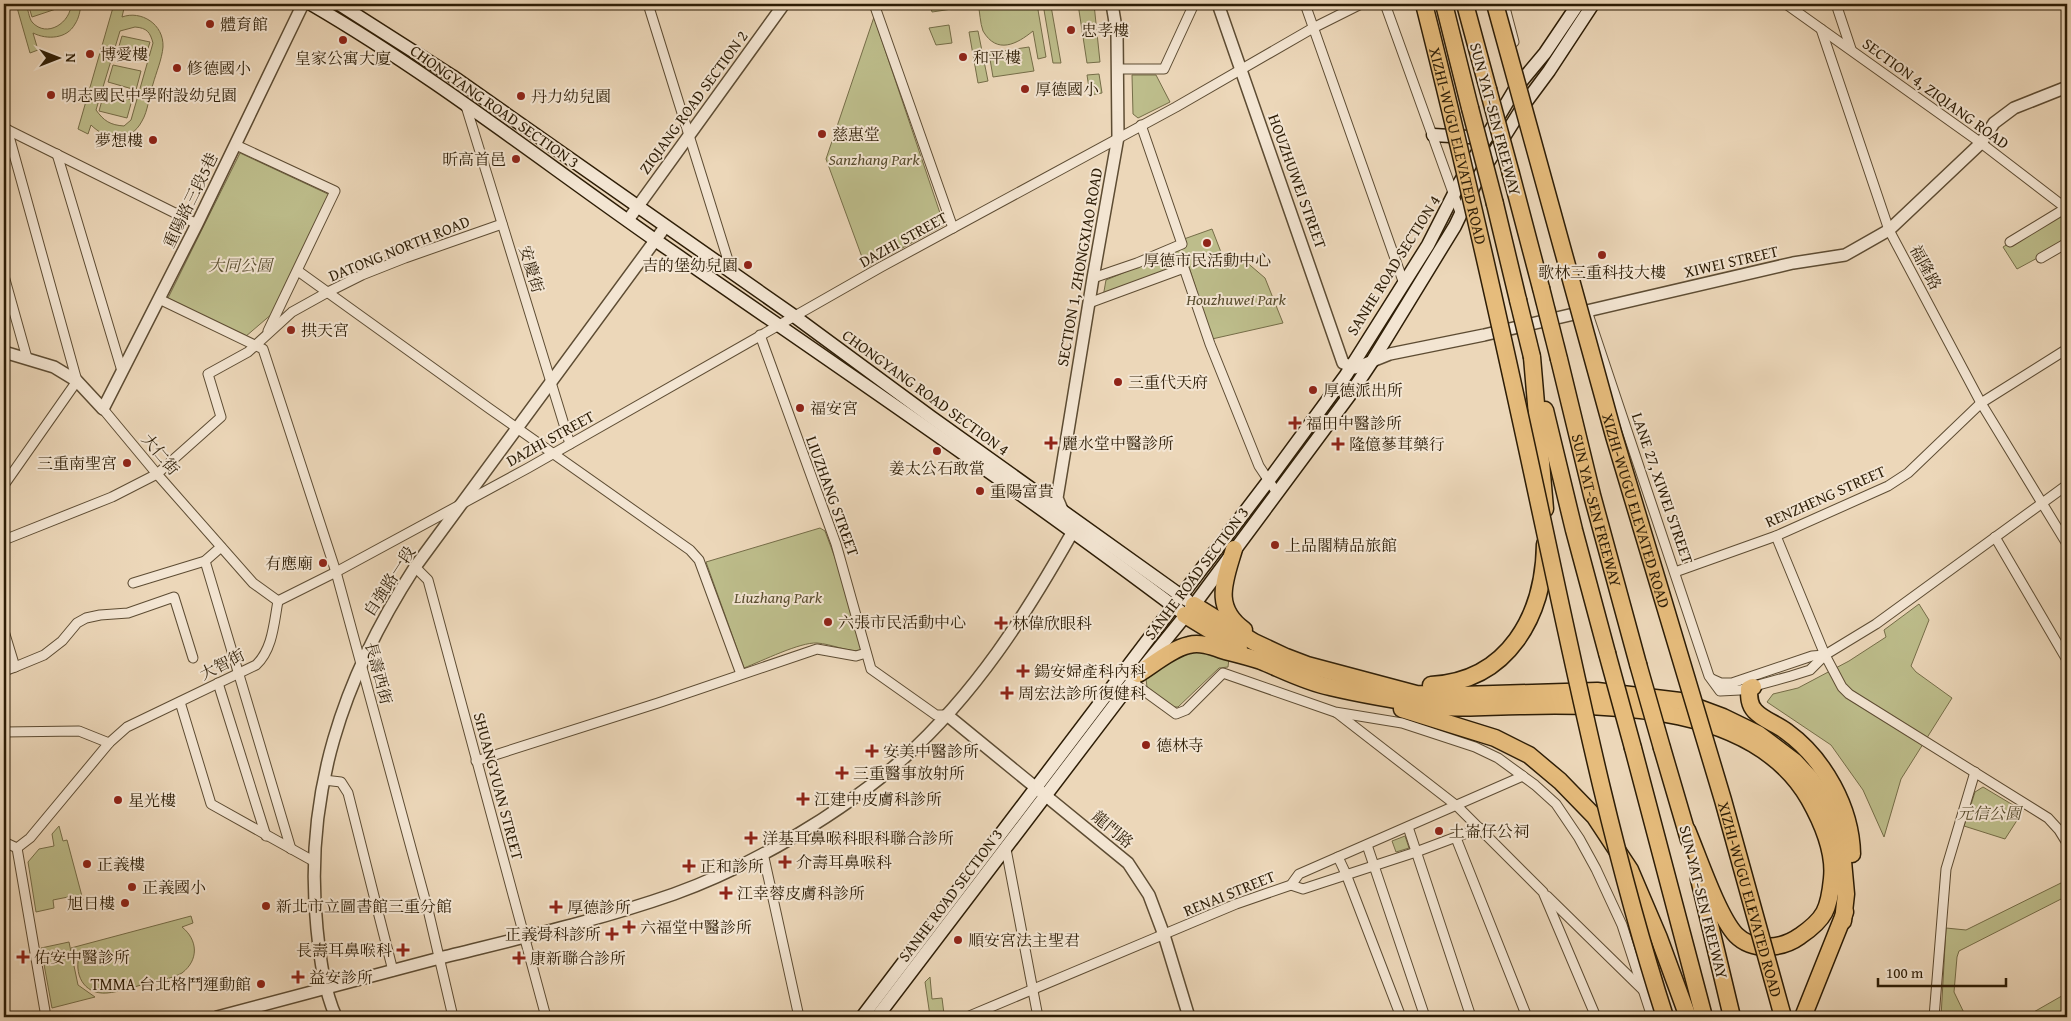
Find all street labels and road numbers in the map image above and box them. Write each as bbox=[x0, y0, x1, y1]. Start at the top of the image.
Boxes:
street label: ZIQIANG ROAD SECTION 2 bbox=[633, 25, 753, 179]
street label: SECTION 4, ZIQIANG ROAD bbox=[1858, 31, 2015, 155]
street label: CHONGYANG ROAD SECTION 3 bbox=[405, 38, 585, 174]
street label: SUN YAT-SEN FREEWAY bbox=[1464, 40, 1528, 199]
street label: XIZHI-WUGU ELEVATED ROAD bbox=[1423, 45, 1493, 247]
street label: HOUZHUWEI STREET bbox=[1262, 110, 1334, 252]
street label: 重陽路三段5巷 bbox=[156, 148, 224, 252]
street label: SECTION 1, ZHONGXIAO ROAD bbox=[1050, 165, 1108, 368]
street label: SANHE ROAD SECTION 4 bbox=[1340, 190, 1446, 340]
street label: DAZHI STREET bbox=[854, 205, 952, 273]
street label: DATONG NORTH ROAD bbox=[325, 209, 473, 287]
street label: XIWEI STREET bbox=[1681, 238, 1781, 284]
street label: 福隆路 bbox=[1904, 240, 1948, 294]
street label: 安慶街 bbox=[514, 243, 550, 295]
street label: CHONGYANG ROAD SECTION 4 bbox=[837, 323, 1015, 461]
street label: DAZHI STREET bbox=[501, 404, 599, 472]
street label: LANE 27, XIWEI STREET bbox=[1626, 409, 1700, 567]
street label: XIZHI-WUGU ELEVATED ROAD bbox=[1596, 411, 1677, 611]
street label: 大仁街 bbox=[136, 428, 186, 480]
street label: SUN YAT-SEN FREEWAY bbox=[1566, 431, 1629, 590]
street label: LIUZHANG STREET bbox=[800, 432, 866, 560]
street label: RENZHENG STREET bbox=[1761, 459, 1889, 533]
street label: SANHE ROAD SECTION 3 bbox=[1138, 501, 1254, 645]
street label: 自強路一段 bbox=[357, 541, 421, 621]
street label: 長壽西街 bbox=[359, 639, 399, 707]
street label: 大智街 bbox=[195, 642, 249, 686]
street label: SHUANGYUAN STREET bbox=[468, 709, 530, 863]
street label: XIZHI-WUGU ELEVATED ROAD bbox=[1712, 799, 1789, 1000]
street label: 龍門路 bbox=[1087, 804, 1139, 854]
street label: SANHE ROAD SECTION 3 bbox=[892, 823, 1008, 967]
street label: SUN YAT-SEN FREEWAY bbox=[1673, 823, 1735, 982]
street label: RENAI STREET bbox=[1180, 864, 1279, 922]

